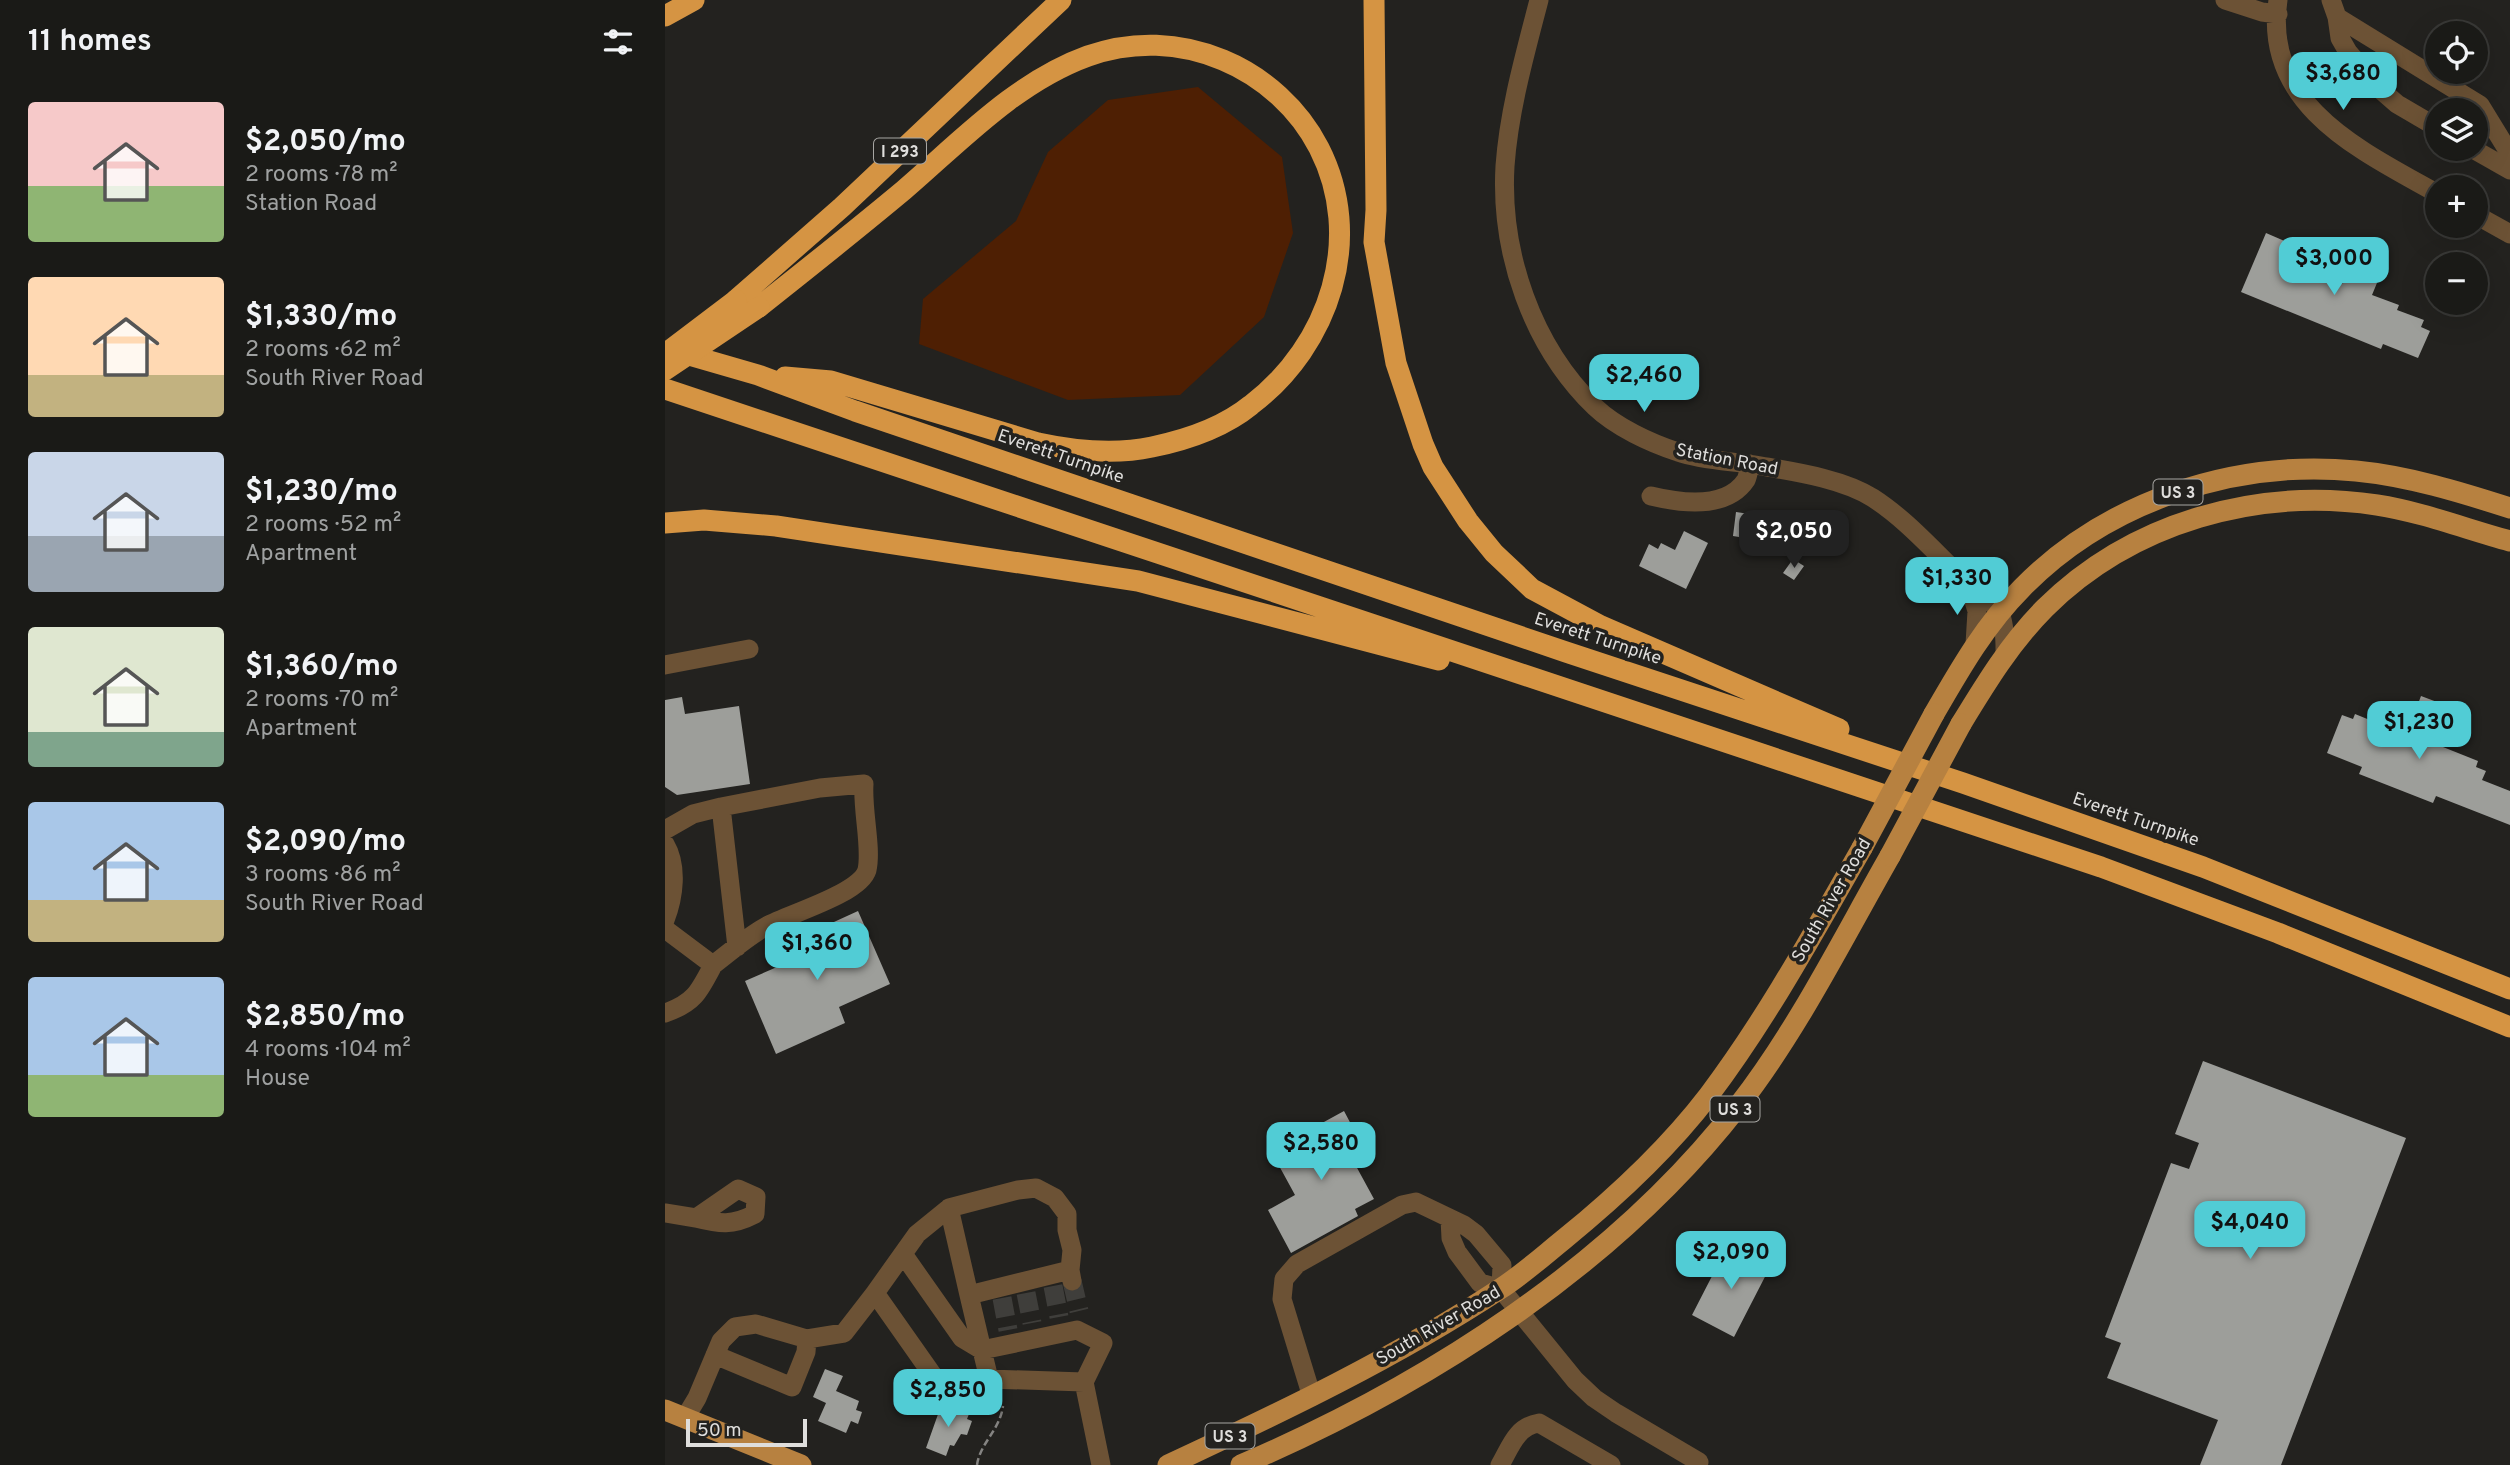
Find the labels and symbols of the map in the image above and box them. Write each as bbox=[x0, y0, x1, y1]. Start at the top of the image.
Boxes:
pin: $3,680 bbox=[2286, 52, 2400, 112]
road number: I 293 bbox=[874, 139, 926, 164]
pin: $3,000 bbox=[2277, 238, 2391, 297]
pin: $2,460 bbox=[1587, 354, 1701, 414]
street label: Everett Turnpike bbox=[994, 425, 1127, 490]
street label: Station Road bbox=[1674, 439, 1780, 482]
road number: US 3 bbox=[2153, 480, 2203, 505]
pin: $2,050 bbox=[1737, 510, 1851, 570]
pin: $1,330 bbox=[1900, 558, 2014, 617]
street label: Everett Turnpike bbox=[1531, 608, 1664, 671]
pin: $1,230 bbox=[2362, 702, 2476, 761]
street label: Everett Turnpike bbox=[2069, 788, 2202, 853]
street label: South River Road bbox=[1787, 834, 1877, 967]
pin: $1,360 bbox=[760, 922, 874, 982]
road number: US 3 bbox=[1711, 1096, 1759, 1121]
pin: $2,580 bbox=[1264, 1122, 1378, 1182]
pin: $4,040 bbox=[2193, 1202, 2307, 1261]
pin: $2,090 bbox=[1674, 1232, 1788, 1291]
street label: South River Road bbox=[1372, 1281, 1505, 1371]
pin: $2,850 bbox=[891, 1370, 1005, 1429]
scale bar bbox=[686, 1416, 807, 1448]
road number: US 3 bbox=[1205, 1424, 1255, 1448]

